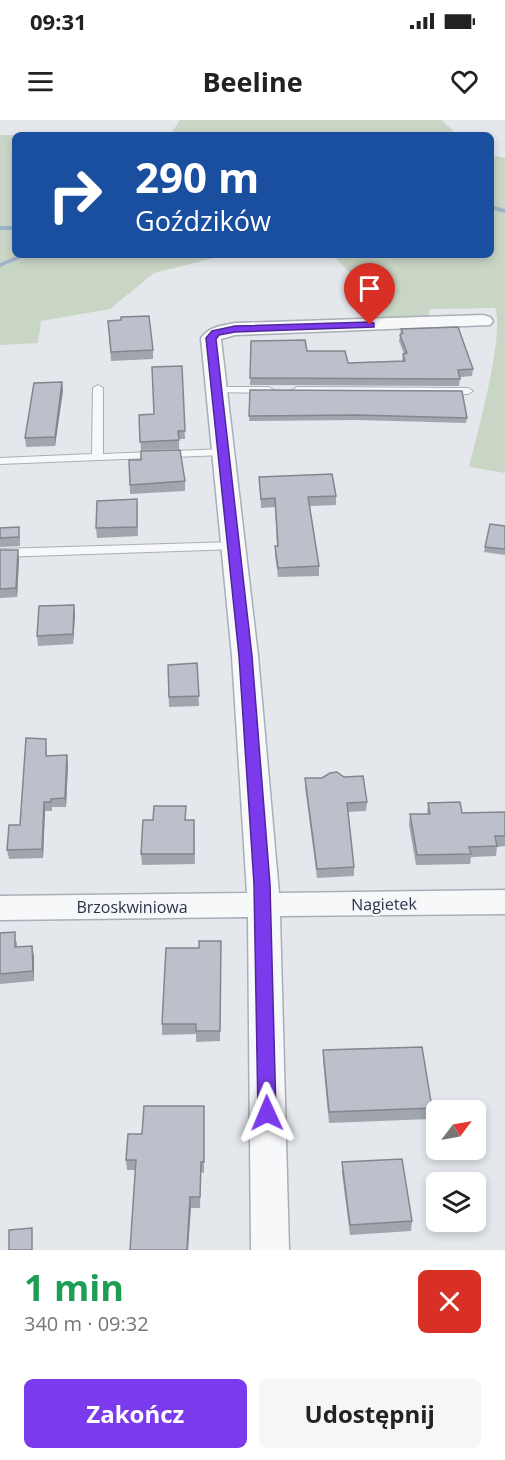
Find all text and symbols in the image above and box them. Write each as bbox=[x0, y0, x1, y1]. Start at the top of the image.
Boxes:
text: 09:31 bbox=[30, 6, 87, 36]
text: Beeline bbox=[202, 63, 303, 100]
icon: menu bbox=[24, 65, 57, 98]
icon: heart bbox=[448, 65, 481, 98]
text: 290 m bbox=[135, 148, 259, 205]
icon: right bbox=[36, 156, 114, 234]
text: Goździków bbox=[135, 202, 271, 239]
pin bbox=[344, 263, 395, 325]
icon: arrive bbox=[353, 272, 386, 305]
street label: Nagietek bbox=[351, 892, 418, 916]
street label: Brzoskwiniowa bbox=[76, 896, 188, 918]
position arrow bbox=[235, 1081, 299, 1145]
north arrow bbox=[426, 1100, 486, 1160]
map controls bbox=[426, 1100, 486, 1232]
button: layers bbox=[426, 1172, 486, 1232]
text: 1 min bbox=[24, 1263, 124, 1312]
button: close bbox=[418, 1270, 481, 1333]
text: 340 m · 09:32 bbox=[24, 1310, 149, 1337]
button: Zakończ bbox=[24, 1379, 247, 1448]
button: Udostępnij bbox=[259, 1379, 481, 1448]

